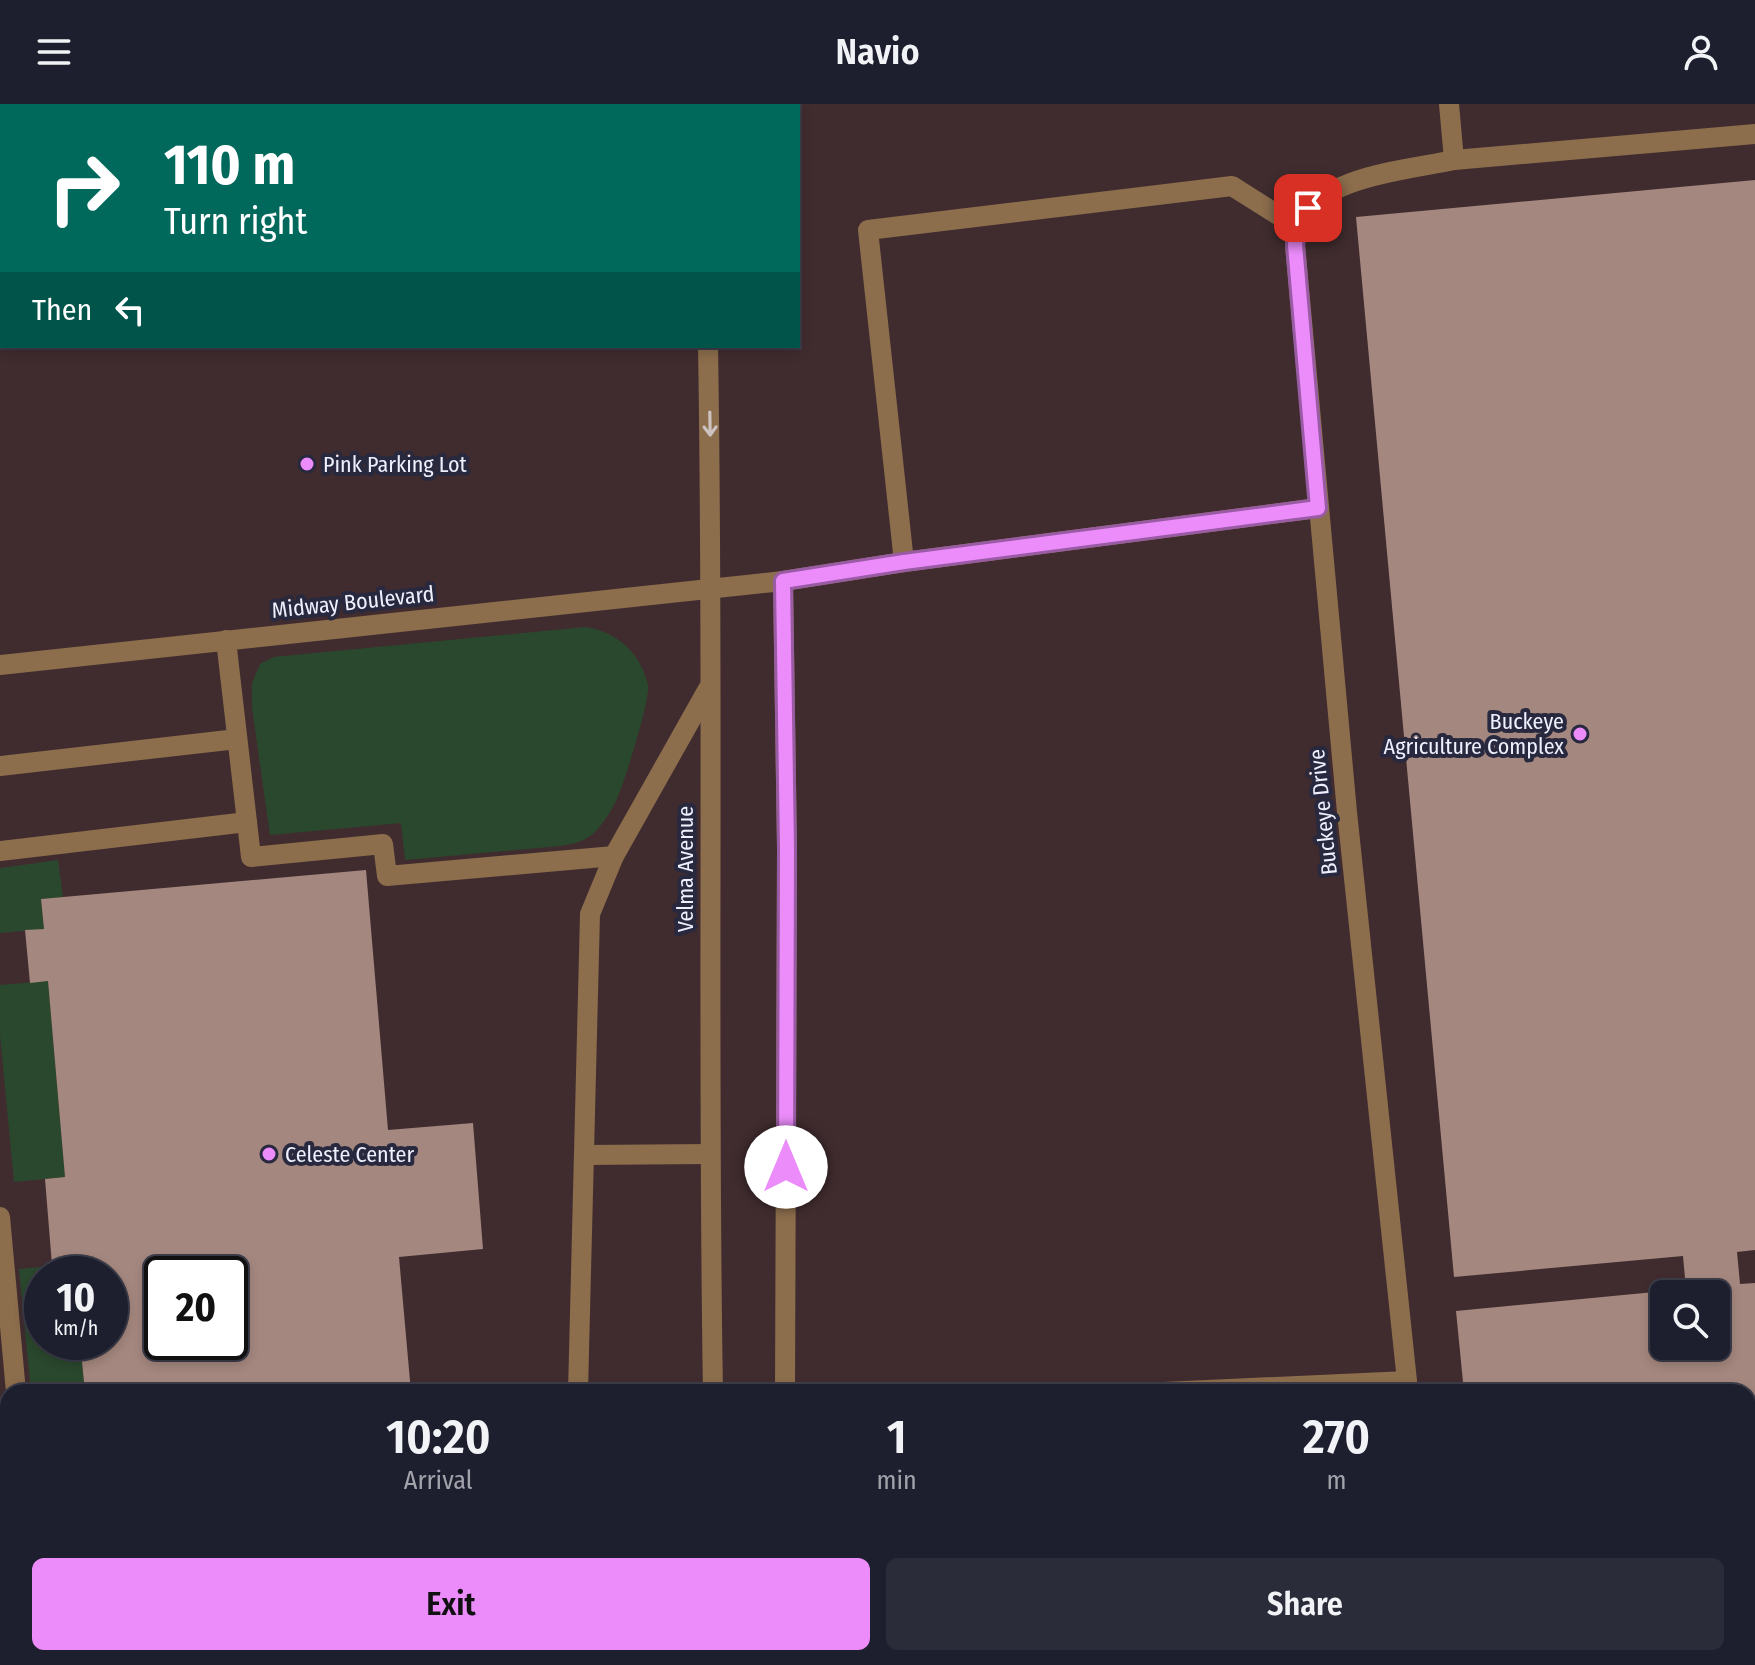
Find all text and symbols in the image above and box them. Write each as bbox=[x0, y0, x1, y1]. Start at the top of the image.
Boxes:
icon: menu bbox=[32, 30, 76, 74]
text: Navio bbox=[835, 30, 920, 74]
icon: person bbox=[1679, 30, 1723, 74]
text: 110 m bbox=[164, 132, 295, 199]
icon: right bbox=[32, 136, 136, 240]
pin bbox=[1274, 174, 1342, 242]
icon: arrive bbox=[1286, 186, 1330, 230]
text: Turn right bbox=[164, 200, 307, 244]
icon: left bbox=[108, 288, 152, 332]
text: Then bbox=[32, 292, 92, 328]
one-way arrow bbox=[702, 410, 717, 437]
place label: Pink Parking Lot bbox=[323, 451, 468, 478]
marker: Pink Parking Lot bbox=[298, 455, 316, 473]
street label: Midway Boulevard bbox=[270, 580, 436, 624]
place label: Buckeye Agriculture Complex bbox=[1384, 708, 1564, 760]
marker: Buckeye Agriculture Complex bbox=[1571, 725, 1589, 743]
street label: Buckeye Drive bbox=[1303, 748, 1343, 876]
street label: Velma Avenue bbox=[672, 806, 699, 932]
position arrow bbox=[744, 1125, 828, 1209]
place label: Celeste Center bbox=[285, 1141, 414, 1168]
marker: Celeste Center bbox=[260, 1145, 278, 1163]
speed limit sign: 20 bbox=[144, 1256, 248, 1360]
text: 10 bbox=[57, 1274, 95, 1322]
map controls bbox=[1650, 1280, 1730, 1360]
button: search bbox=[1650, 1280, 1730, 1360]
text: km/h bbox=[54, 1316, 98, 1340]
text: 10:20 bbox=[386, 1408, 491, 1466]
text: 1 bbox=[887, 1408, 907, 1466]
text: 270 bbox=[1303, 1408, 1370, 1466]
text: Arrival bbox=[404, 1465, 473, 1496]
text: min bbox=[877, 1465, 917, 1496]
text: m bbox=[1326, 1465, 1346, 1496]
button: Exit bbox=[32, 1558, 870, 1650]
button: Share bbox=[886, 1558, 1724, 1650]

